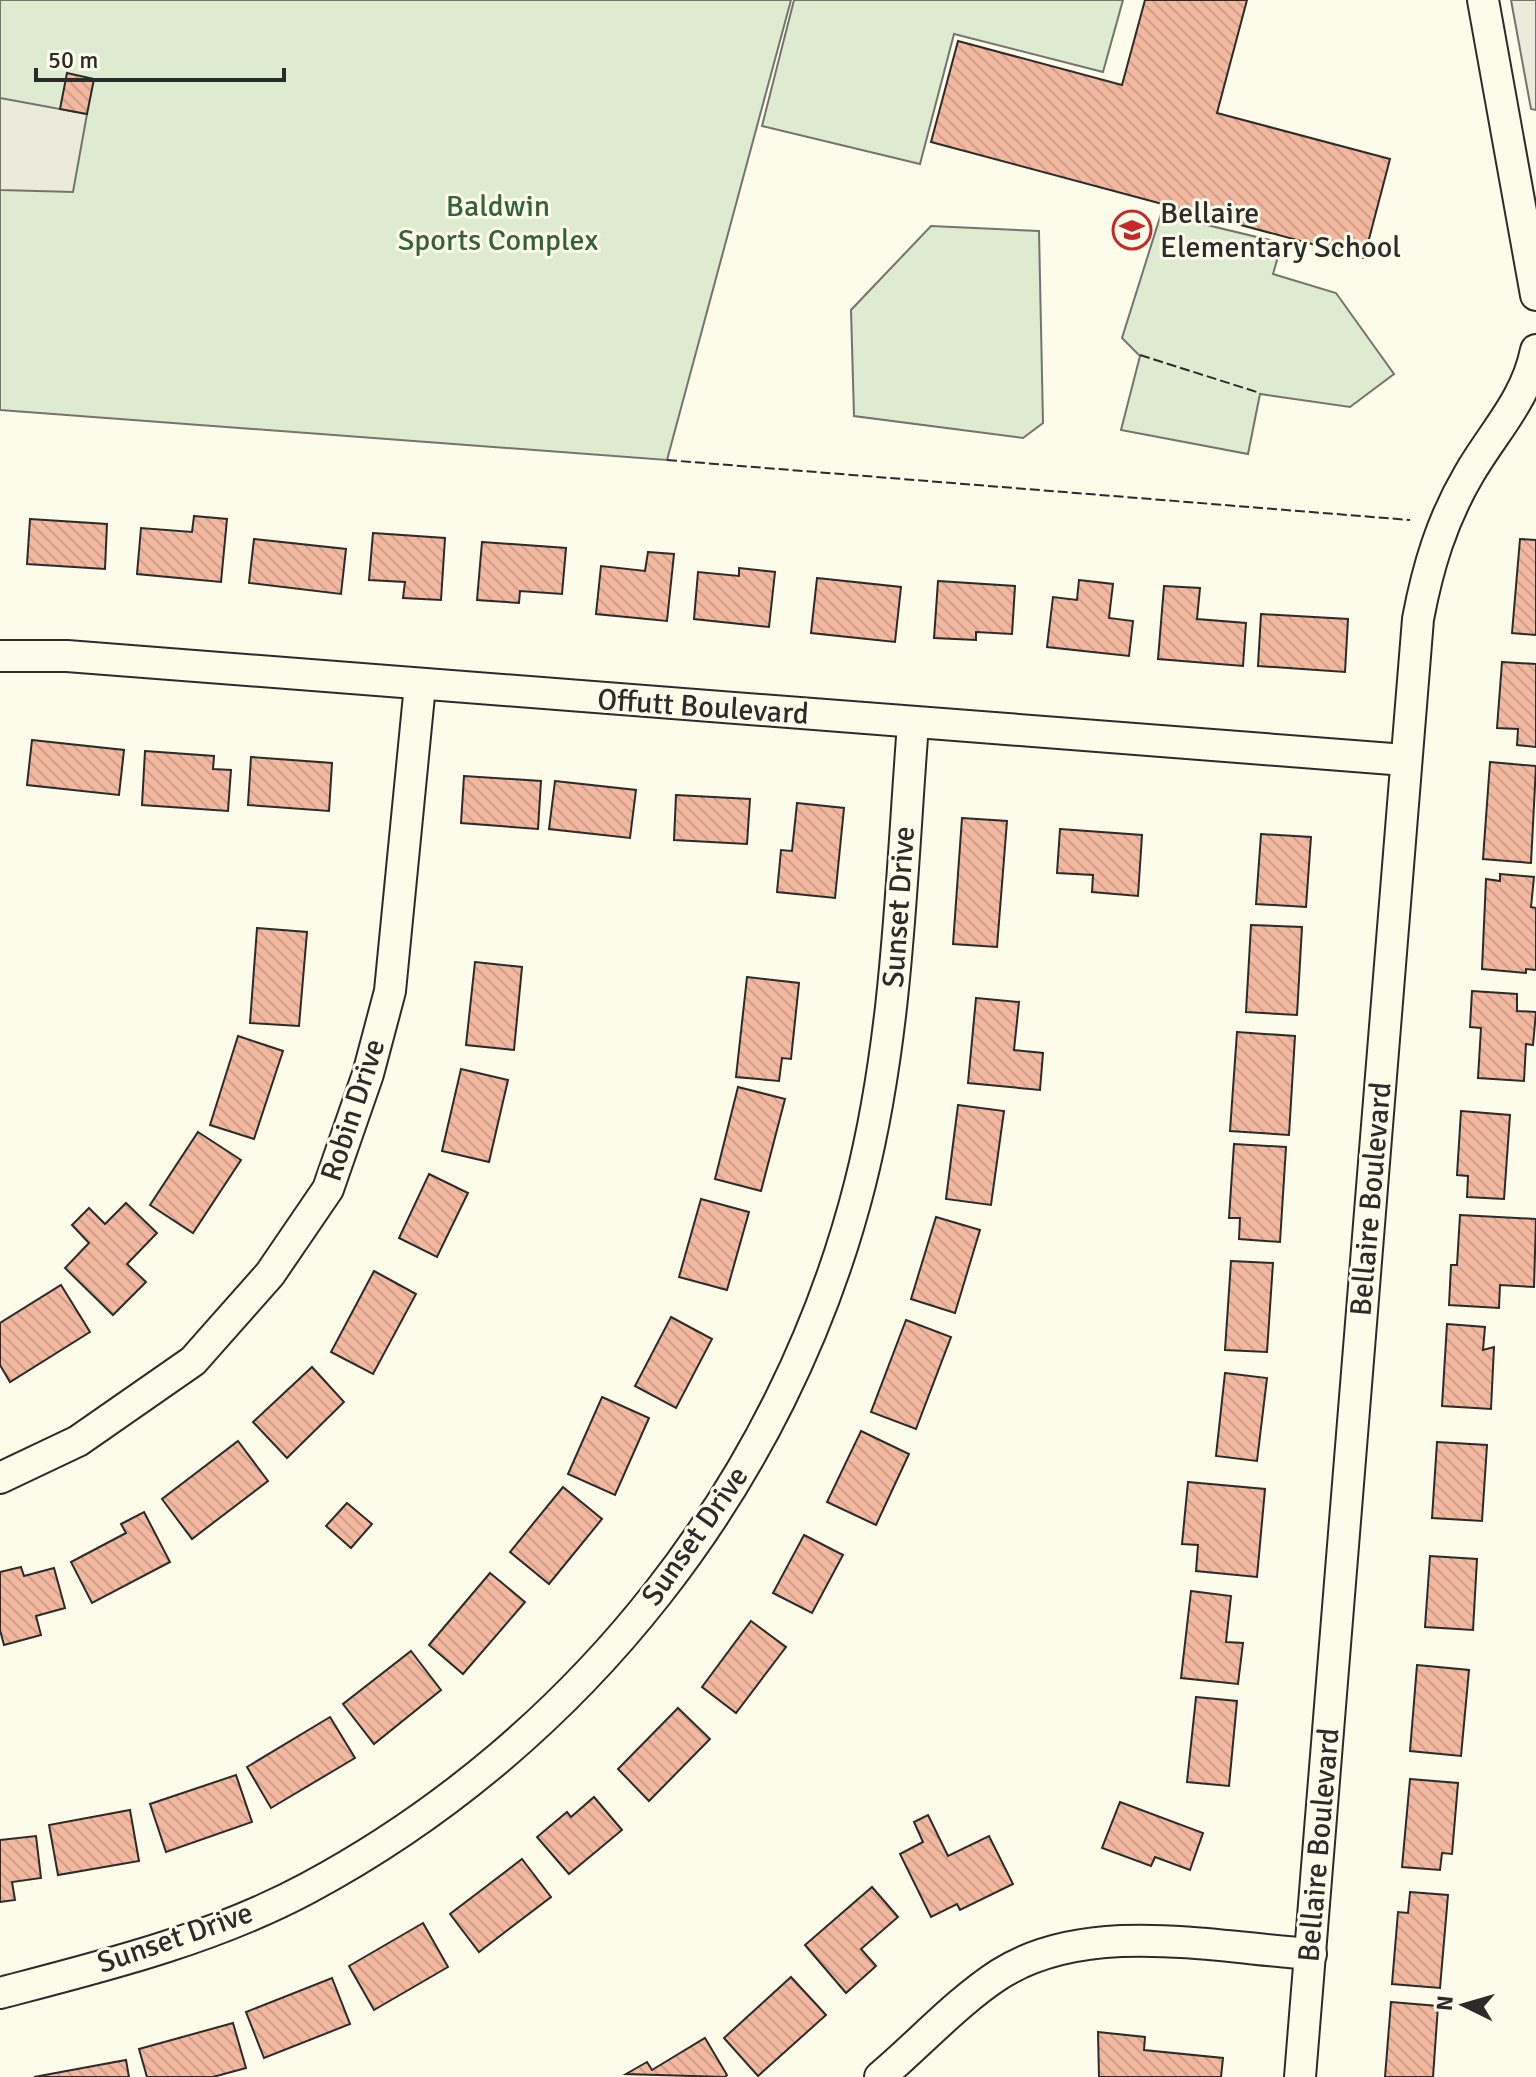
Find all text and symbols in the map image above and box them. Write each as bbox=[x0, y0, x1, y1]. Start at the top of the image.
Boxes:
scale bar bbox=[36, 32, 284, 82]
text: 50 m bbox=[48, 45, 98, 75]
park label: Baldwin Sports Complex bbox=[398, 188, 599, 259]
place label: Bellaire Elementary School bbox=[1160, 195, 1401, 266]
school or university icon: Bellaire Elementary School bbox=[1111, 209, 1153, 251]
street label: Offutt Boulevard bbox=[596, 681, 810, 733]
street label: Sunset Drive bbox=[875, 825, 923, 989]
street label: Robin Drive bbox=[313, 1034, 393, 1186]
street label: Bellaire Boulevard bbox=[1342, 1080, 1400, 1318]
street label: Sunset Drive bbox=[633, 1459, 757, 1613]
street label: Bellaire Boulevard bbox=[1290, 1726, 1348, 1964]
street label: Sunset Drive bbox=[92, 1894, 258, 1982]
north arrow bbox=[1424, 1965, 1504, 2045]
text: N bbox=[1430, 1994, 1459, 2012]

